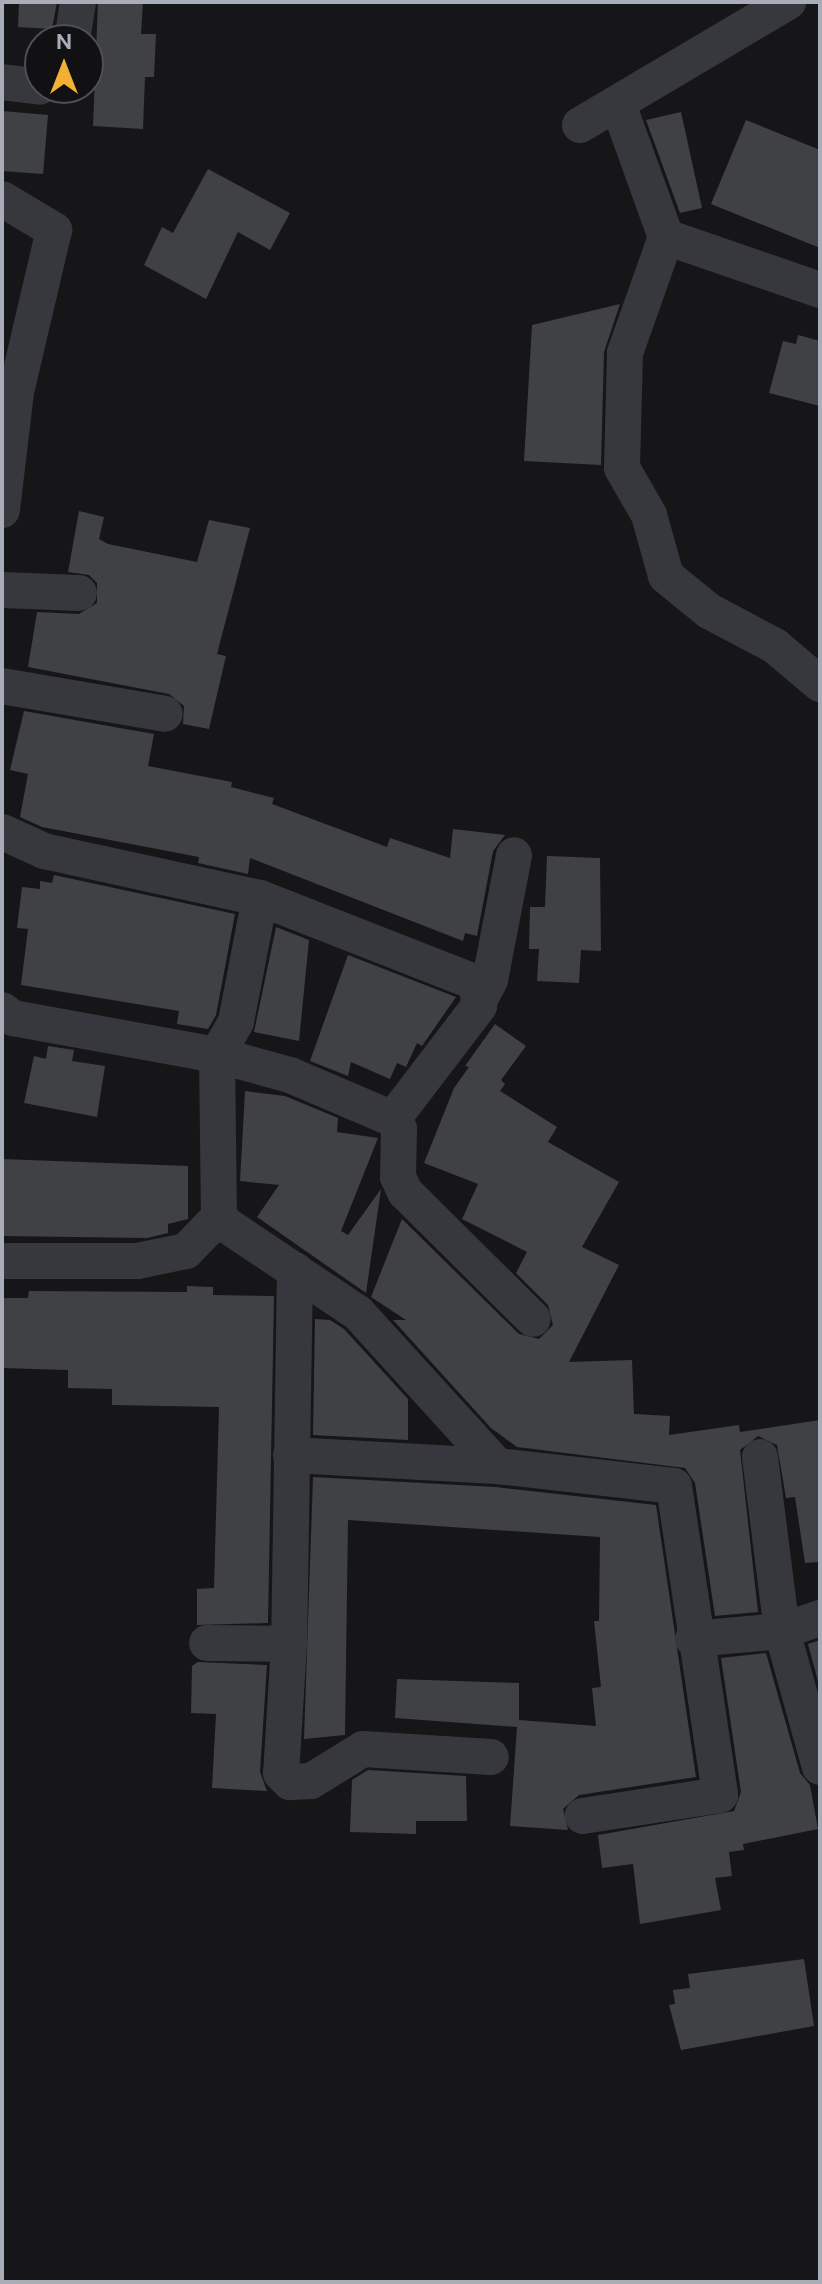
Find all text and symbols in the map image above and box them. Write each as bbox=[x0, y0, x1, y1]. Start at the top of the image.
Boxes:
north arrow bbox=[24, 24, 104, 104]
text: N bbox=[56, 27, 72, 56]

